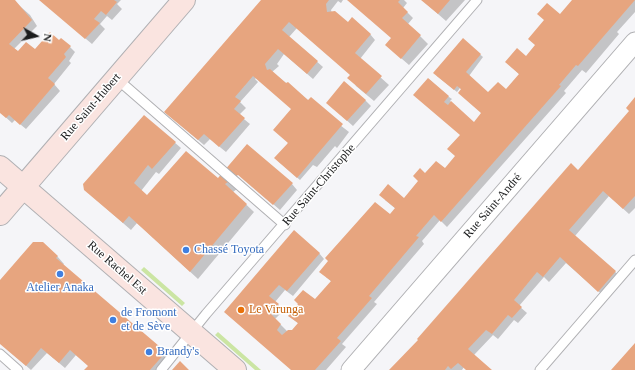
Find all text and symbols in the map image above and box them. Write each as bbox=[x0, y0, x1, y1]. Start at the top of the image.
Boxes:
north arrow bbox=[16, 16, 56, 56]
text: N bbox=[41, 33, 54, 42]
street label: Rue Saint-Hubert bbox=[58, 70, 124, 144]
street label: Rue Saint-Christophe bbox=[280, 141, 358, 229]
street label: Rue Saint-André bbox=[461, 171, 525, 241]
street label: Rue Rachel Est bbox=[84, 238, 150, 298]
place label: Chassé Toyota bbox=[194, 243, 264, 257]
marker: Chassé Toyota bbox=[181, 245, 191, 255]
marker: Atelier Anaka bbox=[55, 269, 65, 279]
place label: Atelier Anaka bbox=[26, 281, 94, 295]
place label: Le Virunga bbox=[249, 303, 303, 317]
marker: Le Virunga bbox=[236, 305, 246, 315]
place label: de Fromont et de Sève bbox=[121, 306, 177, 334]
marker: de Fromont et de Sève bbox=[108, 315, 118, 325]
place label: Brandy's bbox=[157, 345, 199, 359]
marker: Brandy's bbox=[144, 347, 154, 357]

